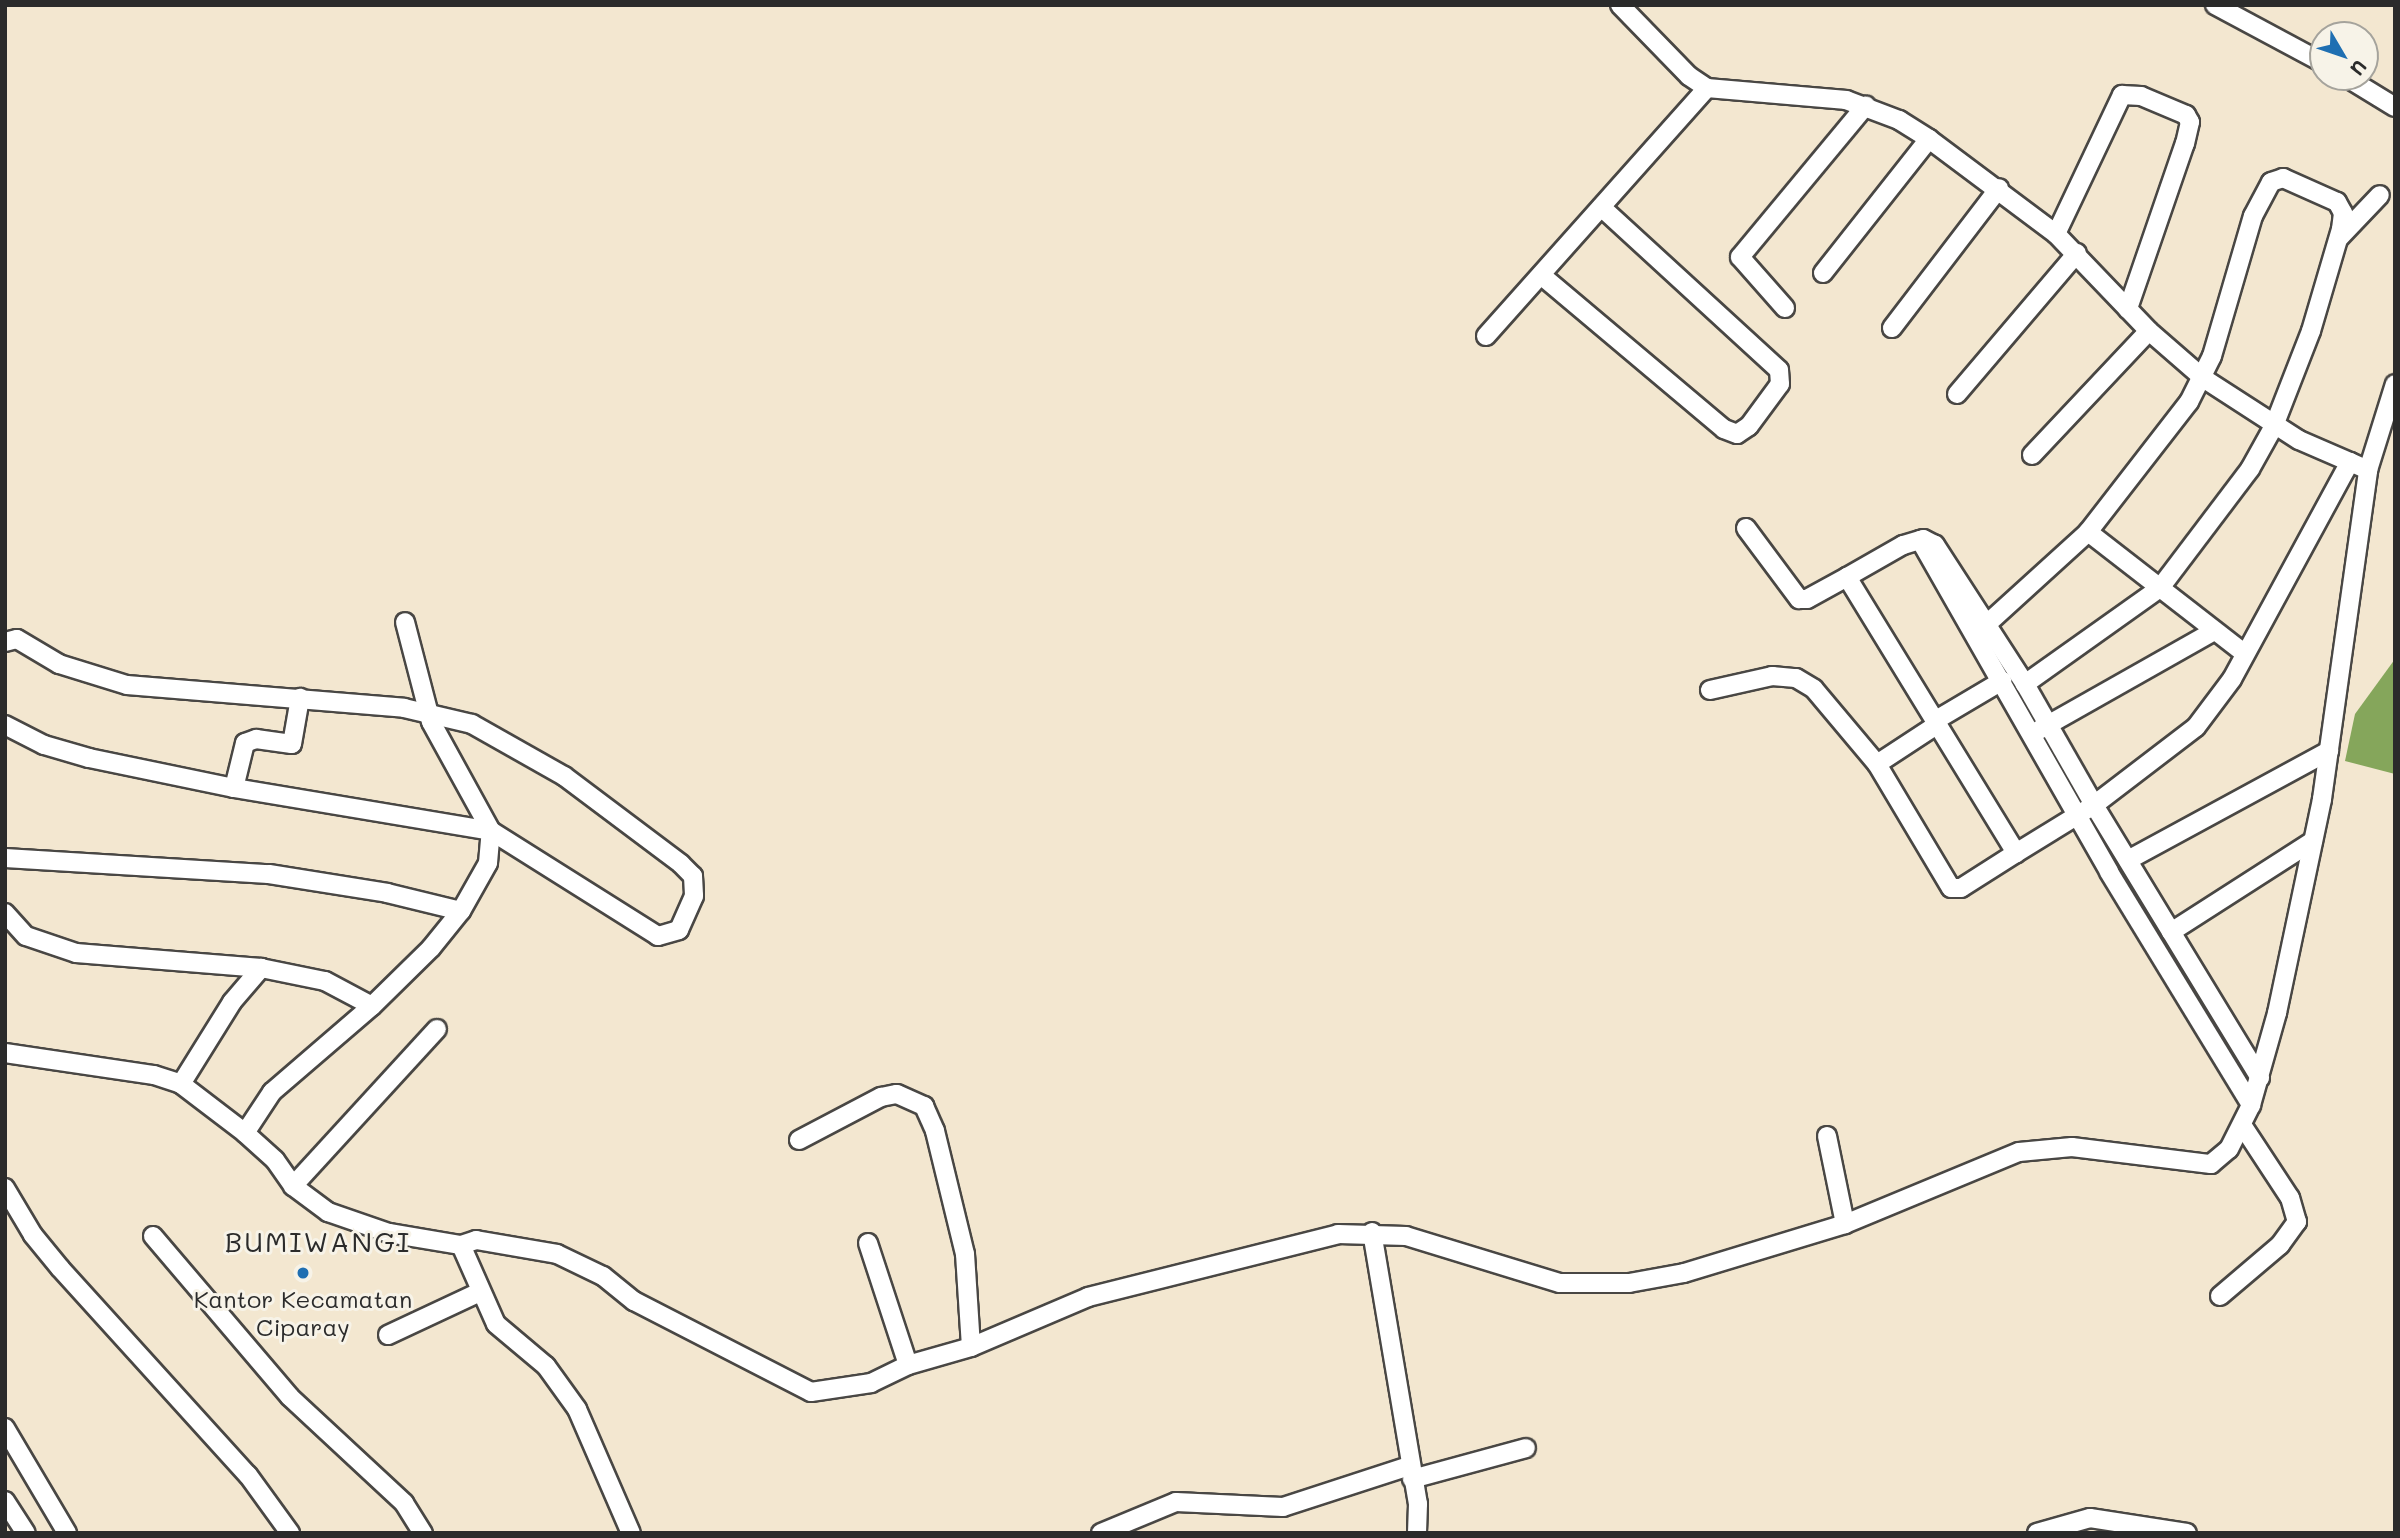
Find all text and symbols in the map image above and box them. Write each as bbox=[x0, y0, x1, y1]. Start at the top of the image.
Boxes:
north arrow bbox=[2309, 21, 2379, 91]
text: U bbox=[2345, 55, 2373, 81]
district label: BUMIWANGI bbox=[226, 1224, 410, 1258]
marker: Kantor Kecamatan Ciparay bbox=[295, 1265, 311, 1281]
place label: Kantor Kecamatan Ciparay bbox=[194, 1285, 412, 1341]

